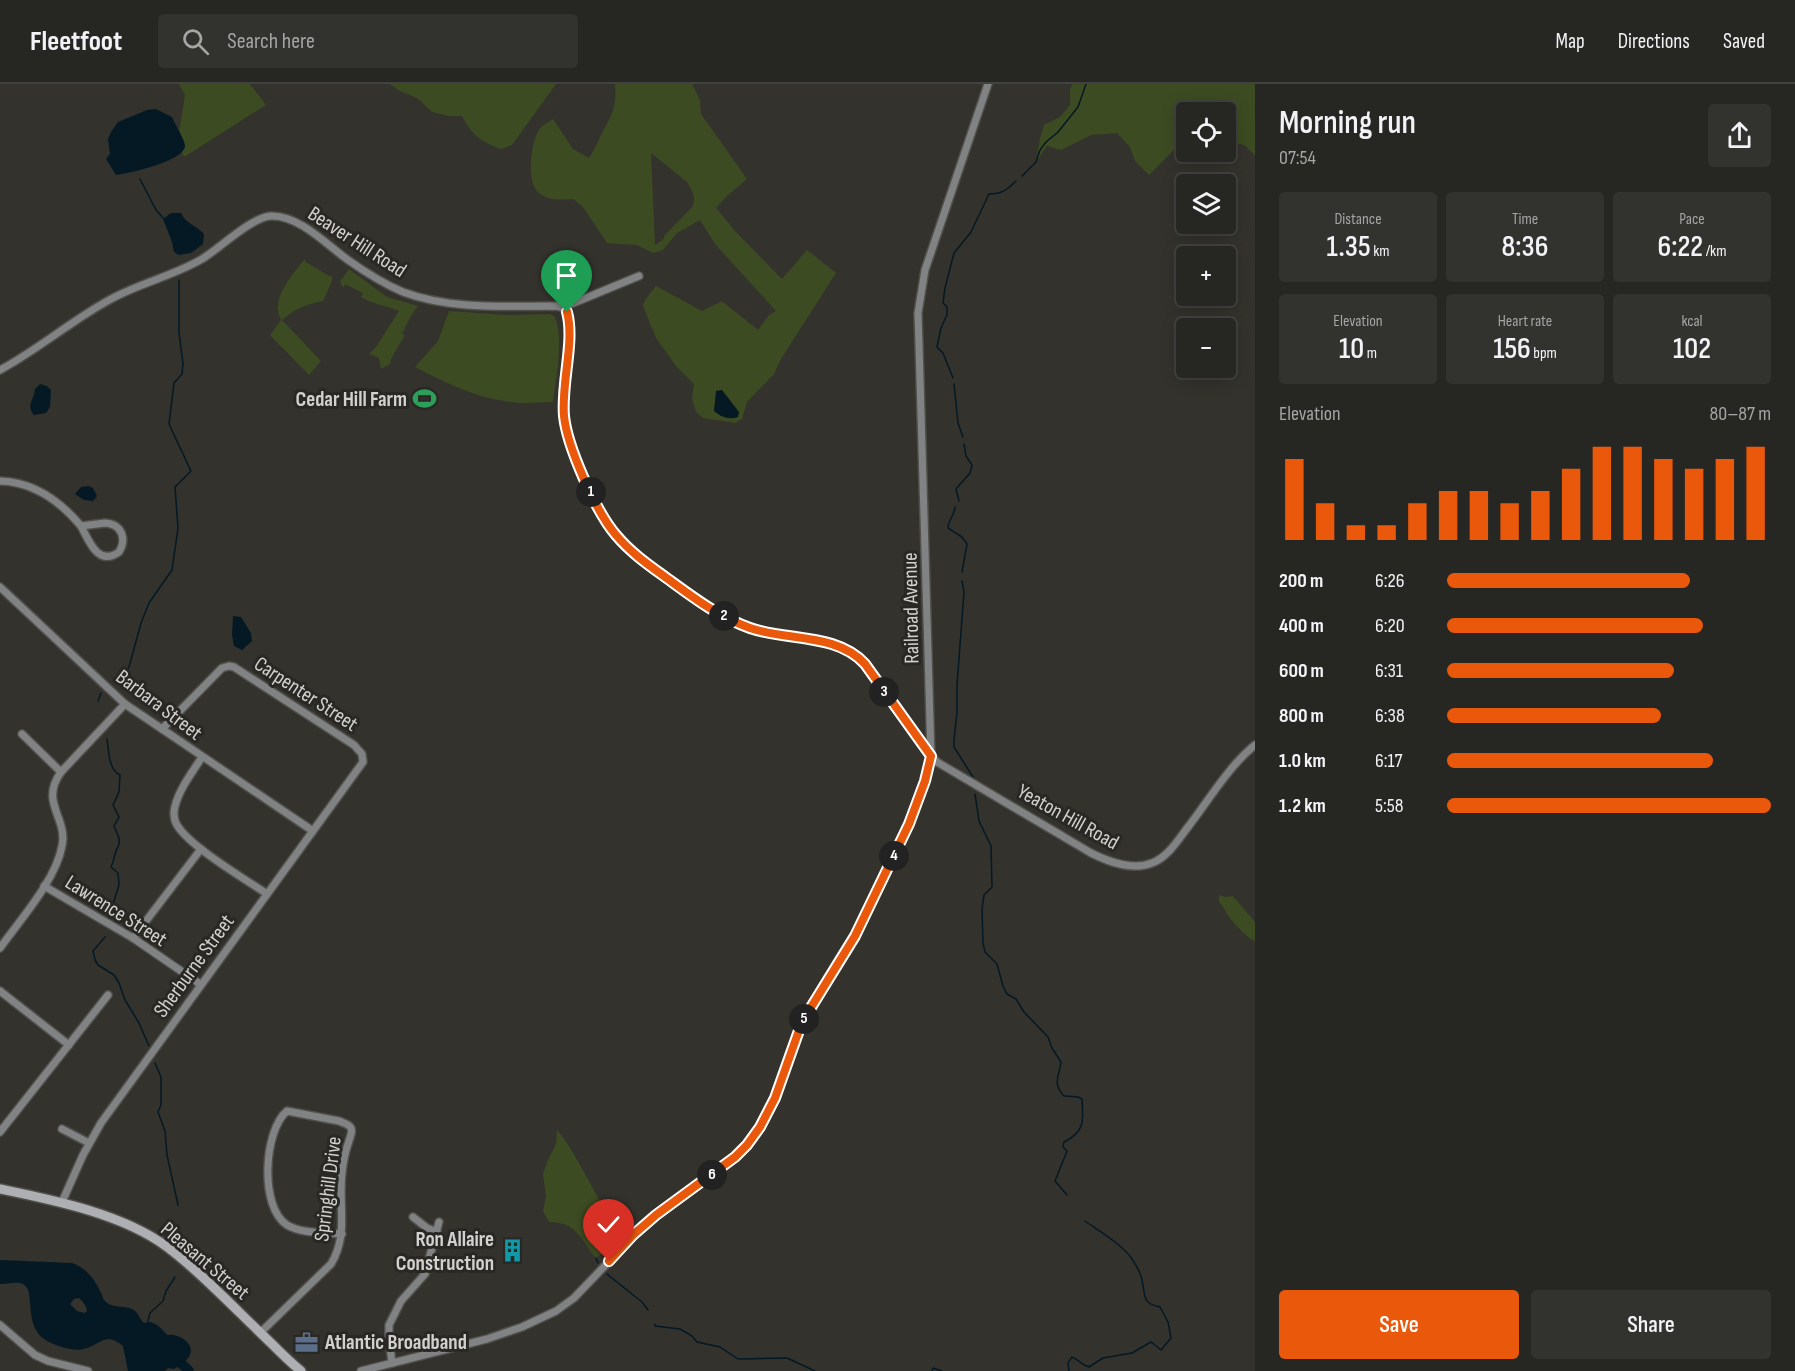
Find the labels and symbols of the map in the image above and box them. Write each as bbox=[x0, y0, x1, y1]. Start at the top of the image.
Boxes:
street label: Beaver Hill Road bbox=[303, 201, 411, 283]
pin bbox=[541, 250, 592, 312]
sports icon: Cedar Hill Farm bbox=[412, 386, 438, 412]
place label: Cedar Hill Farm bbox=[296, 387, 407, 412]
pin: 1 bbox=[576, 477, 606, 507]
street label: Railroad Avenue bbox=[898, 552, 924, 664]
pin: 2 bbox=[709, 601, 739, 631]
street label: Carpenter Street bbox=[249, 651, 363, 737]
street label: Barbara Street bbox=[111, 664, 207, 746]
pin: 3 bbox=[869, 677, 899, 707]
street label: Yeaton Hill Road bbox=[1013, 779, 1123, 855]
pin: 4 bbox=[879, 841, 909, 871]
street label: Lawrence Street bbox=[61, 870, 171, 952]
street label: Sherburne Street bbox=[148, 910, 240, 1022]
pin: 5 bbox=[789, 1004, 819, 1034]
street label: Springhill Drive bbox=[309, 1135, 347, 1243]
pin: 6 bbox=[697, 1160, 727, 1190]
pin bbox=[583, 1199, 634, 1261]
street label: Pleasant Street bbox=[156, 1217, 254, 1305]
place label: Ron Allaire Construction bbox=[396, 1227, 494, 1276]
building icon: Ron Allaire Construction bbox=[499, 1238, 525, 1264]
office icon: Atlantic Broadband bbox=[294, 1329, 320, 1355]
place label: Atlantic Broadband bbox=[324, 1330, 467, 1355]

